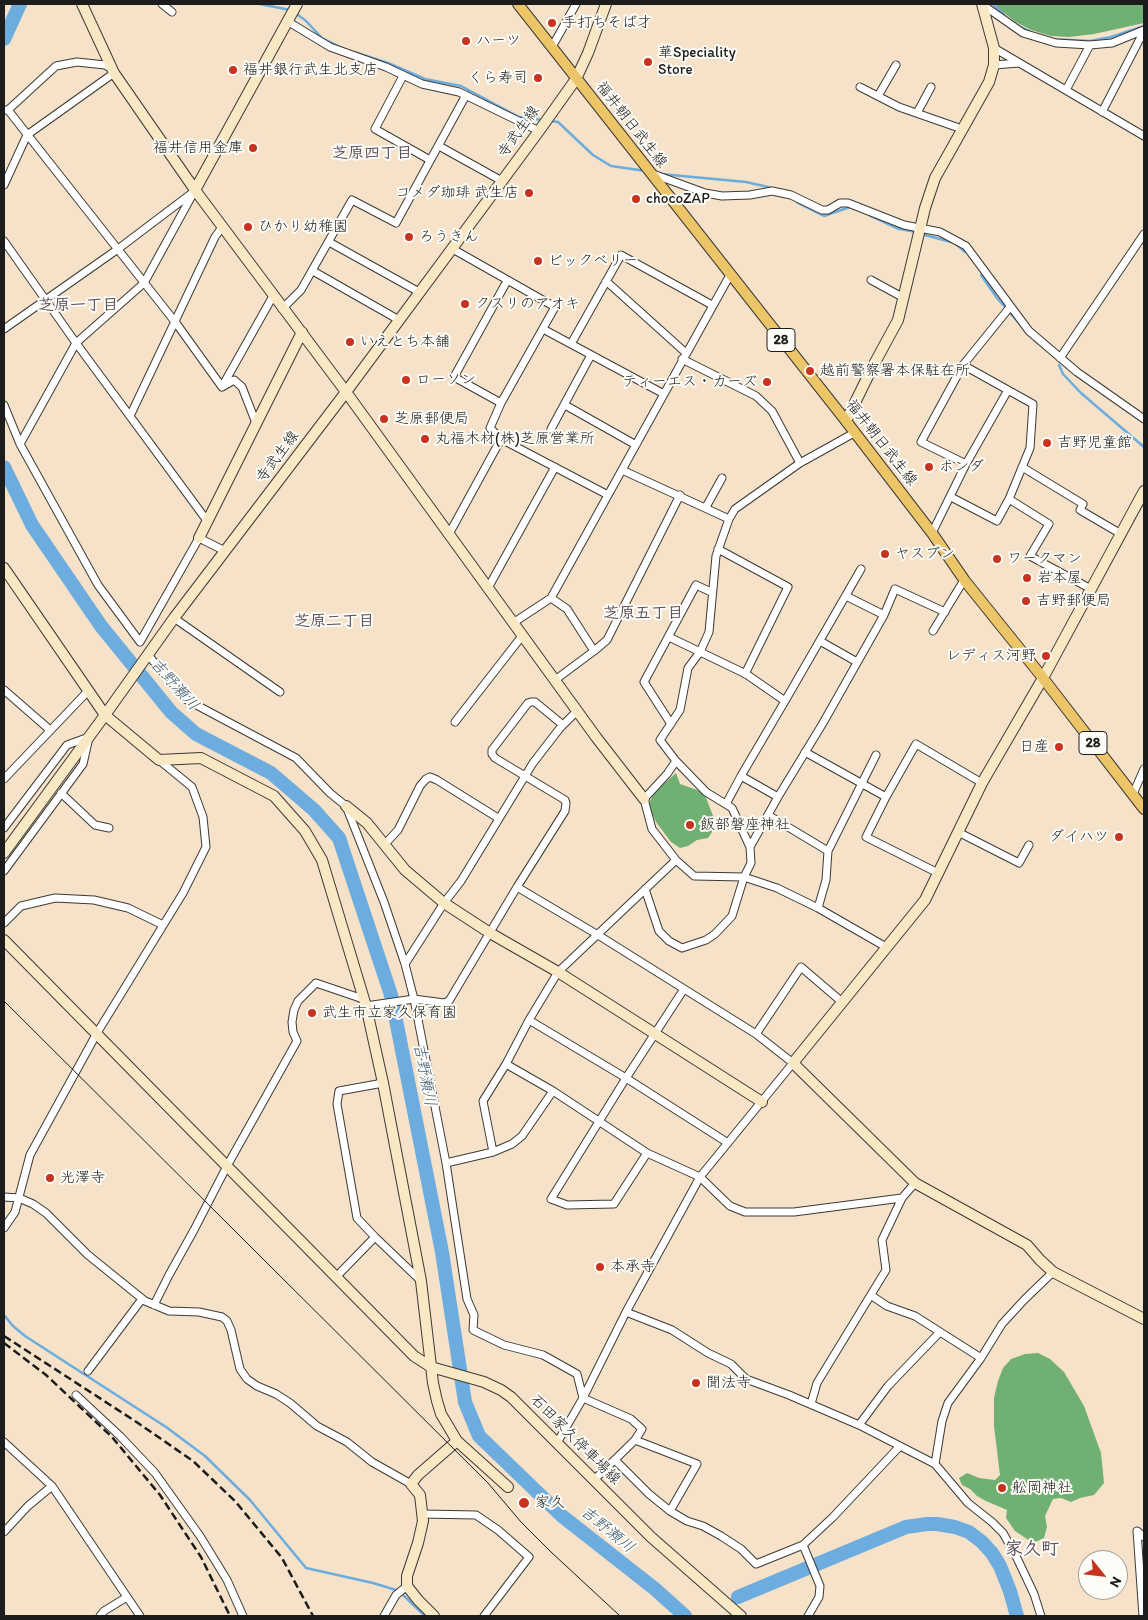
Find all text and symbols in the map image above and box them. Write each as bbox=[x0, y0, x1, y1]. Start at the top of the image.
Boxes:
place label: 手打ちそば才 bbox=[562, 14, 652, 32]
marker: 手打ちそば才 bbox=[546, 17, 558, 29]
place label: ハーツ bbox=[476, 32, 521, 50]
marker: ハーツ bbox=[460, 35, 472, 47]
place label: 華Speciality Store bbox=[658, 44, 736, 79]
marker: 華Speciality Store bbox=[642, 56, 654, 68]
place label: 福井銀行武生北支店 bbox=[243, 61, 378, 79]
marker: 福井銀行武生北支店 bbox=[227, 64, 239, 76]
place label: くら寿司 bbox=[468, 69, 528, 87]
marker: くら寿司 bbox=[532, 72, 544, 84]
street label: 福井朝日武生線 bbox=[592, 78, 670, 172]
street label: 寺武生線 bbox=[494, 102, 544, 162]
place label: 福井信用金庫 bbox=[153, 139, 243, 157]
marker: 福井信用金庫 bbox=[247, 142, 259, 154]
district label: 芝原四丁目 bbox=[332, 144, 412, 164]
place label: コメダ珈琲 武生店 bbox=[396, 184, 519, 202]
marker: コメダ珈琲 武生店 bbox=[523, 187, 535, 199]
place label: chocoZAP bbox=[646, 190, 710, 208]
marker: chocoZAP bbox=[630, 193, 642, 205]
place label: ひかり幼稚園 bbox=[258, 218, 348, 236]
marker: ひかり幼稚園 bbox=[242, 221, 254, 233]
place label: ろうきん bbox=[419, 228, 479, 246]
marker: ろうきん bbox=[403, 231, 415, 243]
place label: ビックベリー bbox=[548, 252, 638, 270]
marker: ビックベリー bbox=[532, 255, 544, 267]
place label: クスリのアオキ bbox=[475, 295, 580, 313]
district label: 芝原一丁目 bbox=[38, 296, 118, 316]
marker: クスリのアオキ bbox=[459, 298, 471, 310]
road number: 28 bbox=[767, 328, 795, 352]
place label: いえとち本舗 bbox=[360, 333, 450, 351]
marker: いえとち本舗 bbox=[344, 336, 356, 348]
place label: 越前警察署本保駐在所 bbox=[820, 362, 970, 380]
marker: 越前警察署本保駐在所 bbox=[804, 365, 816, 377]
place label: ローソン bbox=[416, 371, 476, 389]
place label: ティーエス・カーズ bbox=[622, 373, 757, 391]
marker: ローソン bbox=[400, 374, 412, 386]
marker: ティーエス・カーズ bbox=[761, 376, 773, 388]
street label: 福井朝日武生線 bbox=[842, 396, 920, 490]
place label: 芝原郵便局 bbox=[394, 410, 469, 428]
marker: 芝原郵便局 bbox=[378, 413, 390, 425]
street label: 寺武生線 bbox=[253, 428, 303, 486]
place label: 丸福木材(株)芝原営業所 bbox=[435, 430, 595, 448]
marker: 丸福木材(株)芝原営業所 bbox=[419, 433, 431, 445]
place label: 吉野児童館 bbox=[1057, 434, 1132, 452]
marker: 吉野児童館 bbox=[1041, 437, 1053, 449]
place label: ホンダ bbox=[939, 458, 984, 476]
marker: ホンダ bbox=[923, 461, 935, 473]
place label: ヤスブン bbox=[895, 545, 955, 563]
marker: ヤスブン bbox=[879, 548, 891, 560]
place label: ワークマン bbox=[1007, 550, 1082, 568]
marker: ワークマン bbox=[991, 553, 1003, 565]
place label: 岩本屋 bbox=[1037, 569, 1082, 587]
marker: 岩本屋 bbox=[1021, 572, 1033, 584]
place label: 吉野郵便局 bbox=[1036, 592, 1111, 610]
marker: 吉野郵便局 bbox=[1020, 595, 1032, 607]
district label: 芝原五丁目 bbox=[603, 604, 683, 624]
district label: 芝原二丁目 bbox=[294, 612, 374, 632]
place label: レディス河野 bbox=[946, 647, 1036, 665]
marker: レディス河野 bbox=[1040, 650, 1052, 662]
water label: 吉野瀬川 bbox=[145, 655, 203, 715]
road number: 28 bbox=[1079, 731, 1107, 754]
place label: 日産 bbox=[1019, 738, 1049, 756]
marker: 日産 bbox=[1053, 741, 1065, 753]
place label: 飯部磐座神社 bbox=[700, 816, 790, 834]
marker: 飯部磐座神社 bbox=[684, 819, 696, 831]
place label: ダイハツ bbox=[1049, 828, 1109, 846]
marker: ダイハツ bbox=[1113, 831, 1125, 843]
place label: 武生市立家久保育園 bbox=[322, 1004, 457, 1022]
marker: 武生市立家久保育園 bbox=[306, 1007, 318, 1019]
water label: 吉野瀬川 bbox=[408, 1042, 440, 1108]
place label: 光澤寺 bbox=[60, 1169, 105, 1187]
marker: 光澤寺 bbox=[44, 1172, 56, 1184]
place label: 本承寺 bbox=[610, 1258, 655, 1276]
marker: 本承寺 bbox=[594, 1261, 606, 1273]
place label: 聞法寺 bbox=[706, 1374, 751, 1392]
marker: 聞法寺 bbox=[690, 1377, 702, 1389]
street label: 石田家久停車場線 bbox=[526, 1391, 624, 1489]
place label: 舩岡神社 bbox=[1012, 1479, 1072, 1497]
marker: 舩岡神社 bbox=[996, 1482, 1008, 1494]
place label: 家久 bbox=[535, 1494, 565, 1512]
marker: 家久 bbox=[517, 1496, 531, 1510]
water label: 吉野瀬川 bbox=[576, 1502, 638, 1558]
district label: 家久町 bbox=[1005, 1538, 1059, 1560]
north arrow bbox=[1078, 1550, 1128, 1600]
text: N bbox=[1106, 1574, 1125, 1590]

